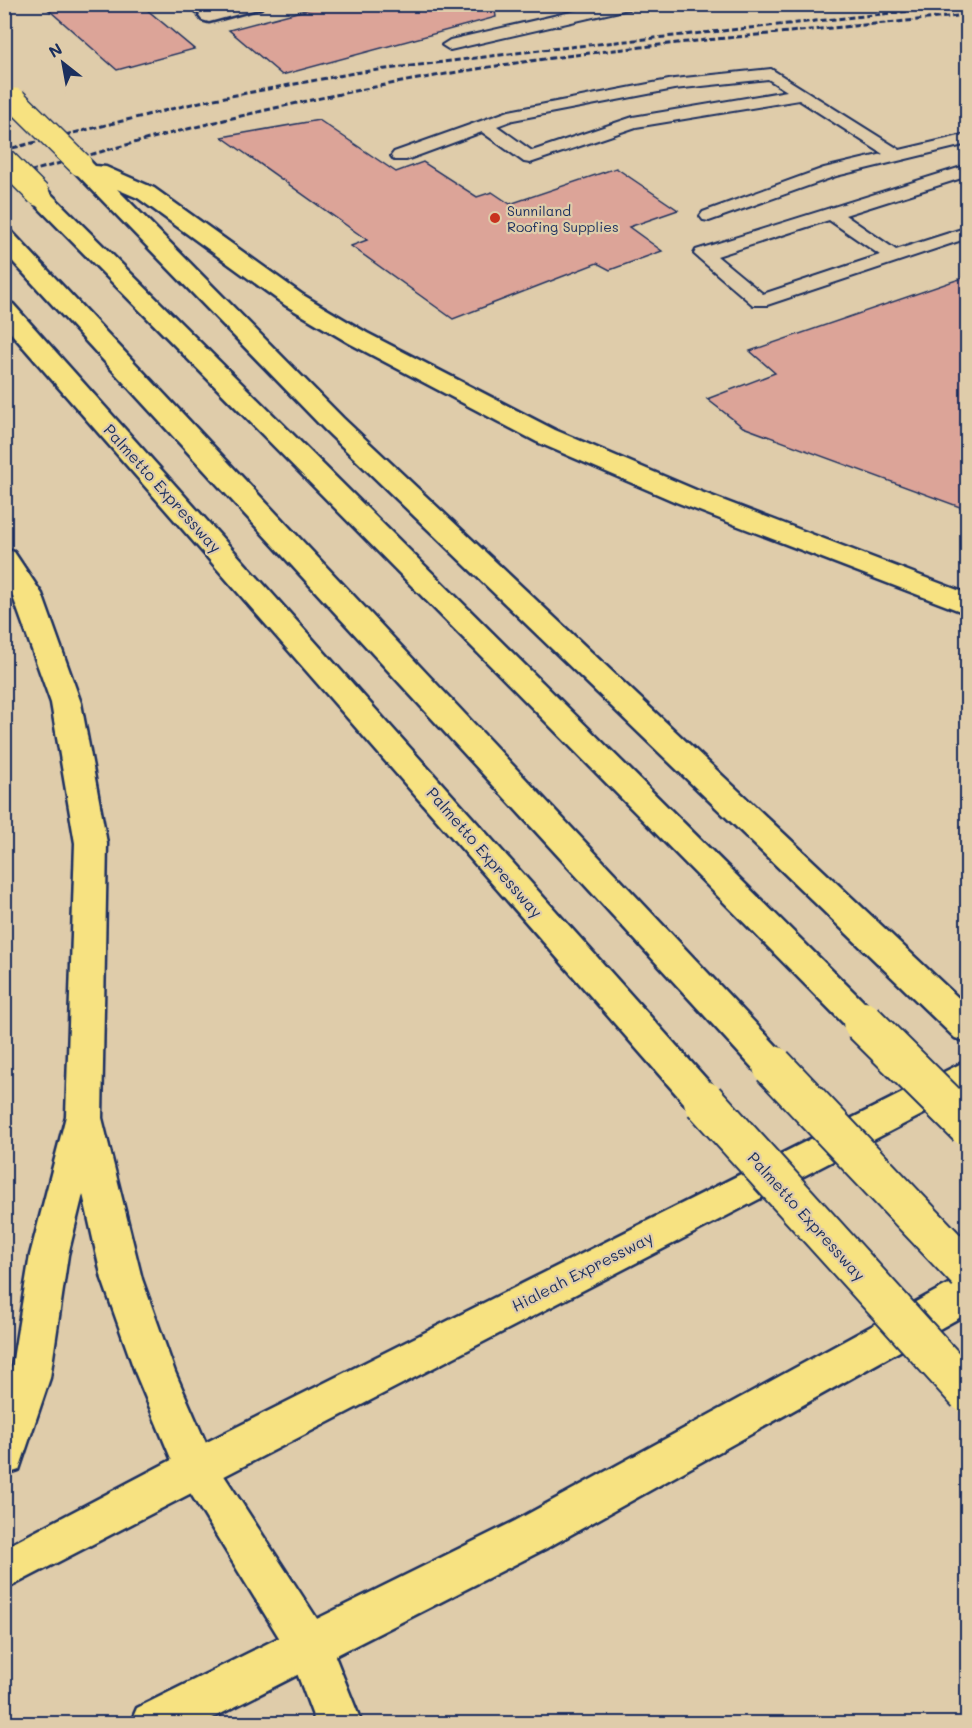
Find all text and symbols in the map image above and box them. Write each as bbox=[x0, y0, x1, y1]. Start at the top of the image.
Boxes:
north arrow bbox=[33, 33, 93, 93]
text: N bbox=[44, 38, 66, 62]
place label: Sunniland Roofing Supplies bbox=[507, 201, 619, 236]
marker: Sunniland Roofing Supplies bbox=[488, 211, 502, 225]
street label: Palmetto Expressway bbox=[99, 419, 227, 557]
street label: Palmetto Expressway bbox=[422, 782, 548, 922]
street label: Palmetto Expressway bbox=[743, 1147, 871, 1285]
street label: Hialeah Expressway bbox=[508, 1226, 656, 1316]

